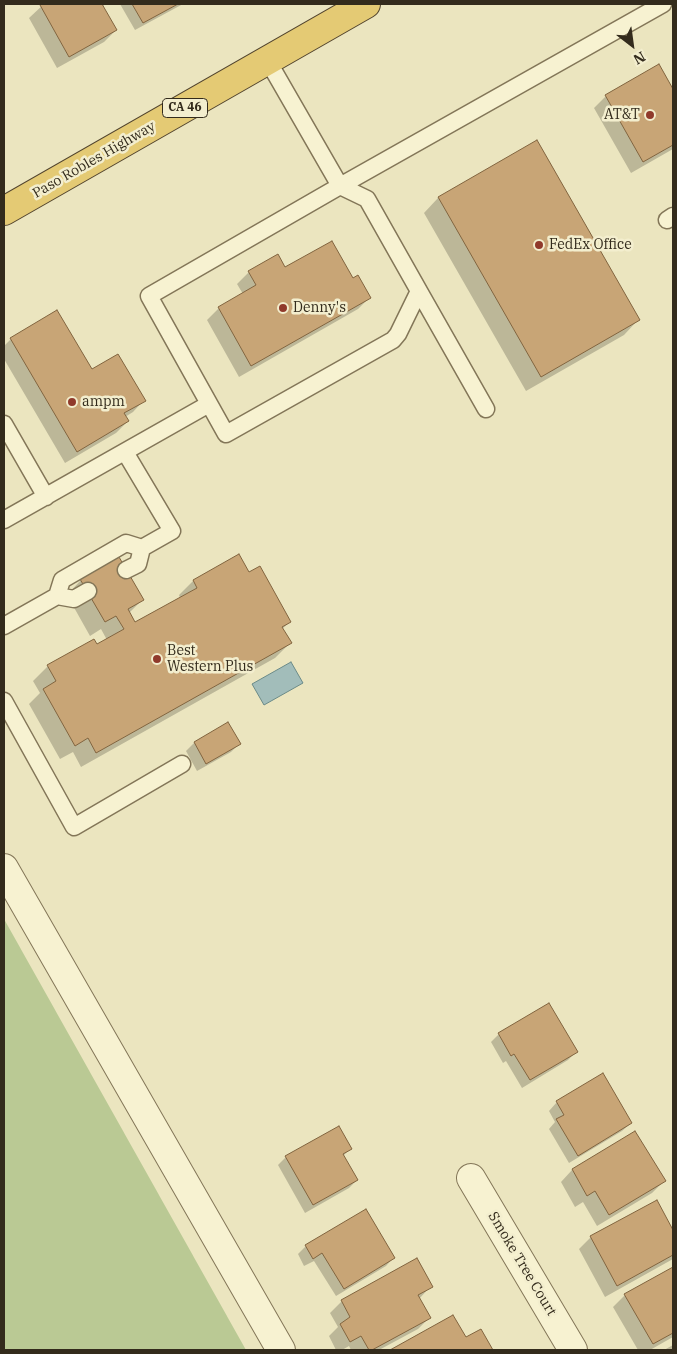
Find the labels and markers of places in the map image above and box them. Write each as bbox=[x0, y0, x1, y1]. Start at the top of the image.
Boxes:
place label: AT&T bbox=[604, 107, 640, 123]
marker: AT&T bbox=[644, 109, 656, 121]
place label: FedEx Office bbox=[549, 237, 632, 253]
marker: FedEx Office bbox=[533, 239, 545, 251]
place label: Denny's bbox=[293, 300, 346, 316]
marker: Denny's bbox=[277, 302, 289, 314]
place label: ampm bbox=[82, 394, 125, 410]
marker: ampm bbox=[66, 396, 78, 408]
place label: Best Western Plus bbox=[167, 643, 253, 676]
marker: Best Western Plus bbox=[151, 653, 163, 665]

